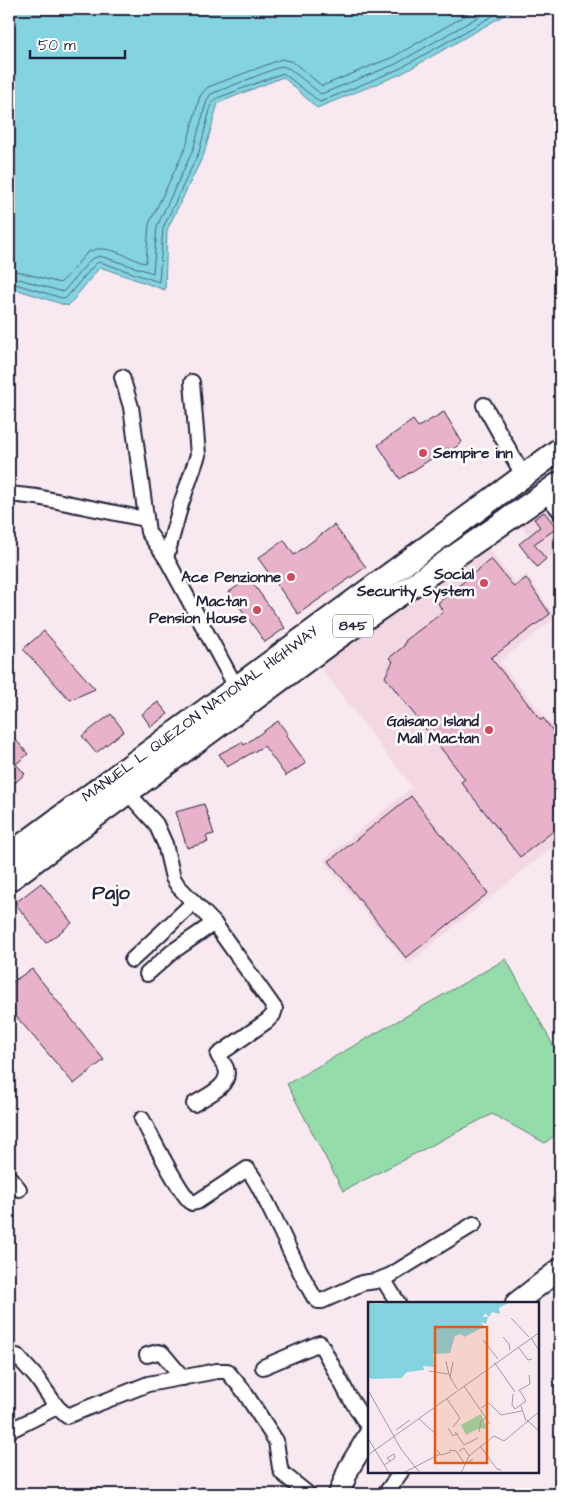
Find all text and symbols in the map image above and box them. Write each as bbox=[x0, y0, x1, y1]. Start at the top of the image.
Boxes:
scale bar bbox=[30, 28, 125, 60]
text: 50 m bbox=[38, 35, 76, 56]
place label: Sempire inn bbox=[432, 443, 513, 464]
marker: Sempire inn bbox=[417, 447, 429, 459]
place label: Social Security System bbox=[356, 564, 475, 603]
place label: Ace Penzionne bbox=[181, 567, 281, 588]
marker: Ace Penzionne bbox=[285, 571, 297, 583]
marker: Social Security System bbox=[478, 577, 490, 589]
place label: Mactan Pension House bbox=[149, 591, 247, 629]
marker: Mactan Pension House bbox=[251, 604, 263, 616]
road number: 845 bbox=[333, 614, 373, 638]
street label: MANUEL L. QUEZON NATIONAL HIGHWAY bbox=[78, 621, 322, 807]
place label: Gaisano Island Mall Mactan bbox=[387, 711, 479, 749]
marker: Gaisano Island Mall Mactan bbox=[483, 724, 495, 736]
district label: Pajo bbox=[92, 879, 131, 907]
inset map bbox=[368, 1302, 539, 1473]

